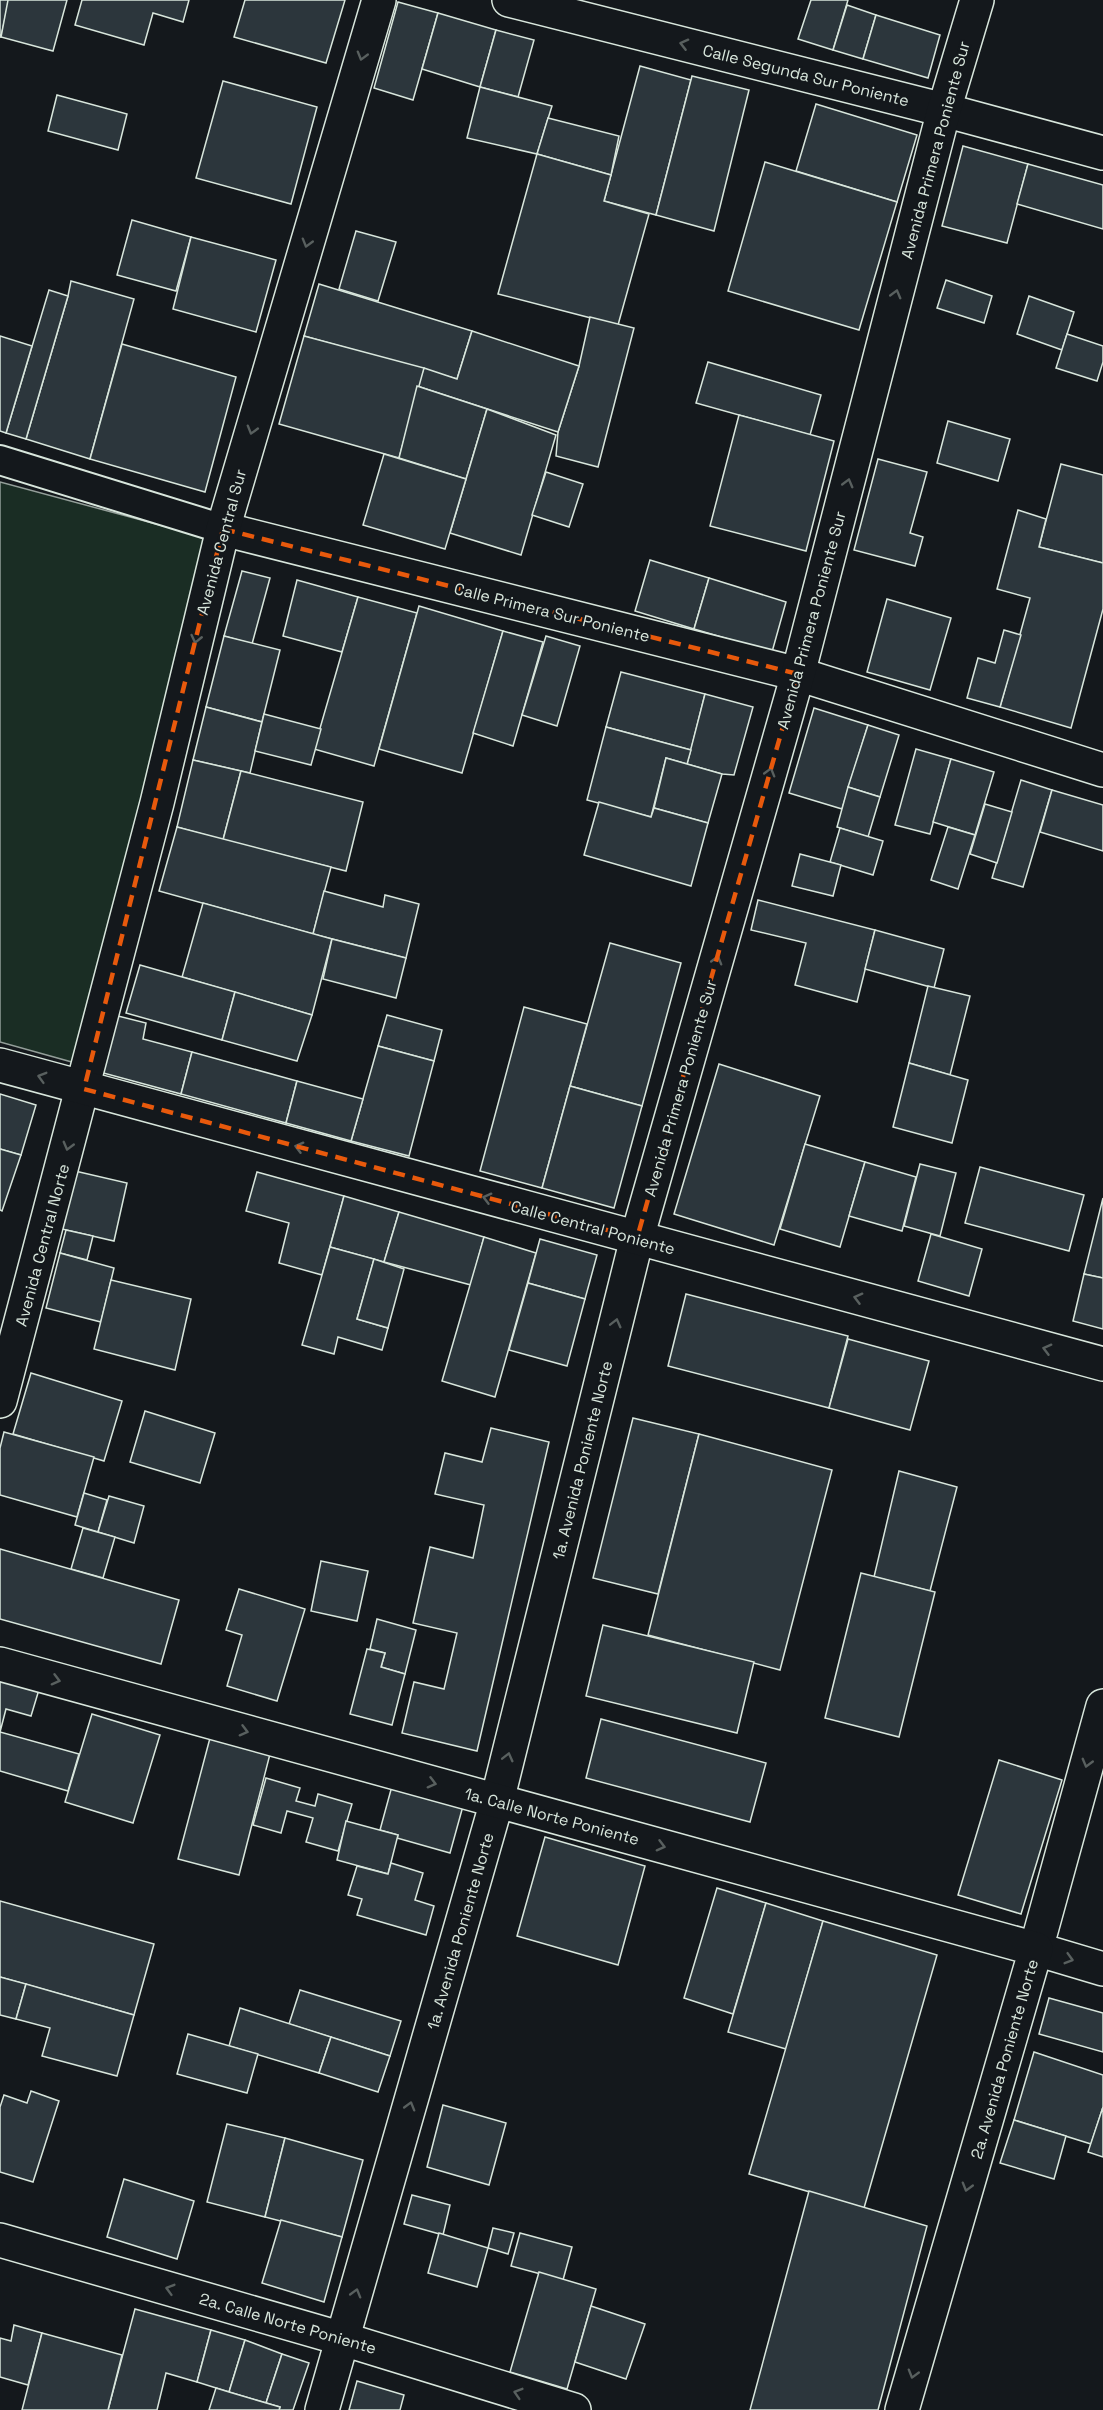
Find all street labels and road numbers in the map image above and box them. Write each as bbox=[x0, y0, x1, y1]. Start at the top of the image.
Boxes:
street label: Avenida Primera Poniente Sur bbox=[896, 39, 975, 262]
street label: Calle Segunda Sur Poniente bbox=[701, 40, 911, 111]
street label: Avenida Central Sur bbox=[192, 467, 251, 617]
street label: Avenida Primera Poniente Sur bbox=[772, 509, 851, 732]
street label: Calle Primera Sur Poniente bbox=[452, 578, 652, 647]
street label: Avenida Primera Poniente Sur bbox=[639, 977, 722, 1199]
street label: Avenida Central Norte bbox=[11, 1161, 74, 1329]
street label: Calle Central Poniente bbox=[508, 1195, 677, 1260]
street label: 1a. Avenida Poniente Norte bbox=[548, 1359, 617, 1562]
street label: 1a. Calle Norte Poniente bbox=[462, 1783, 642, 1850]
street label: 1a. Avenida Poniente Norte bbox=[422, 1830, 499, 2032]
street label: 2a. Avenida Poniente Norte bbox=[966, 1957, 1043, 2162]
street label: 2a. Calle Norte Poniente bbox=[197, 2288, 379, 2359]

